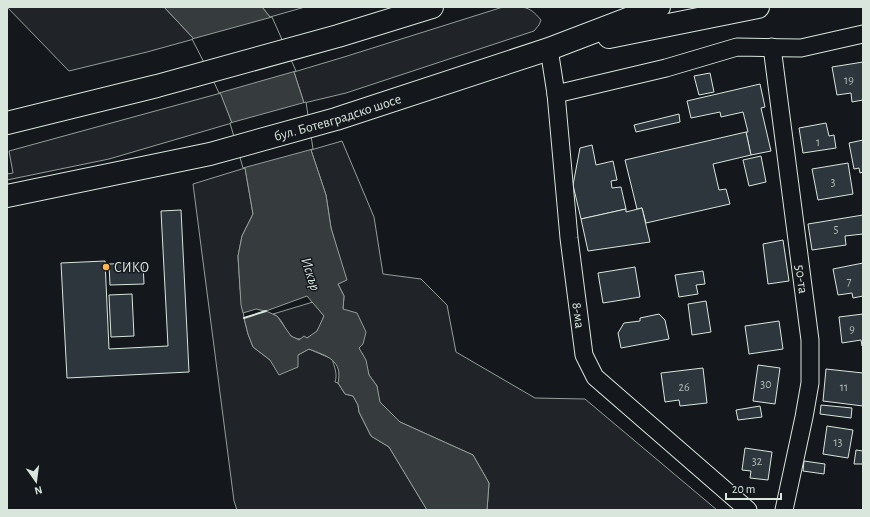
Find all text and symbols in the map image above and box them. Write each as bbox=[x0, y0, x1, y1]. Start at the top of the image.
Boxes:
house number: 19 bbox=[844, 74, 854, 86]
street label: бул. Ботевградско шосе bbox=[273, 92, 403, 144]
house number: 1 bbox=[816, 136, 820, 148]
house number: 3 bbox=[831, 176, 836, 188]
house number: 5 bbox=[833, 223, 839, 235]
water label: Искър bbox=[298, 256, 323, 293]
place label: СИКО bbox=[114, 261, 149, 275]
marker: СИКО bbox=[101, 262, 111, 272]
street label: 50-та bbox=[792, 264, 810, 295]
house number: 7 bbox=[846, 275, 852, 287]
street label: 8-ма bbox=[569, 302, 587, 330]
house number: 9 bbox=[849, 323, 855, 335]
house number: 30 bbox=[760, 378, 772, 390]
house number: 26 bbox=[678, 381, 690, 393]
house number: 11 bbox=[840, 381, 848, 393]
house number: 13 bbox=[833, 436, 843, 448]
house number: 32 bbox=[752, 455, 763, 467]
north arrow bbox=[16, 461, 56, 501]
scale bar bbox=[726, 475, 781, 501]
text: 20 m bbox=[732, 483, 755, 495]
text: N bbox=[33, 484, 43, 496]

